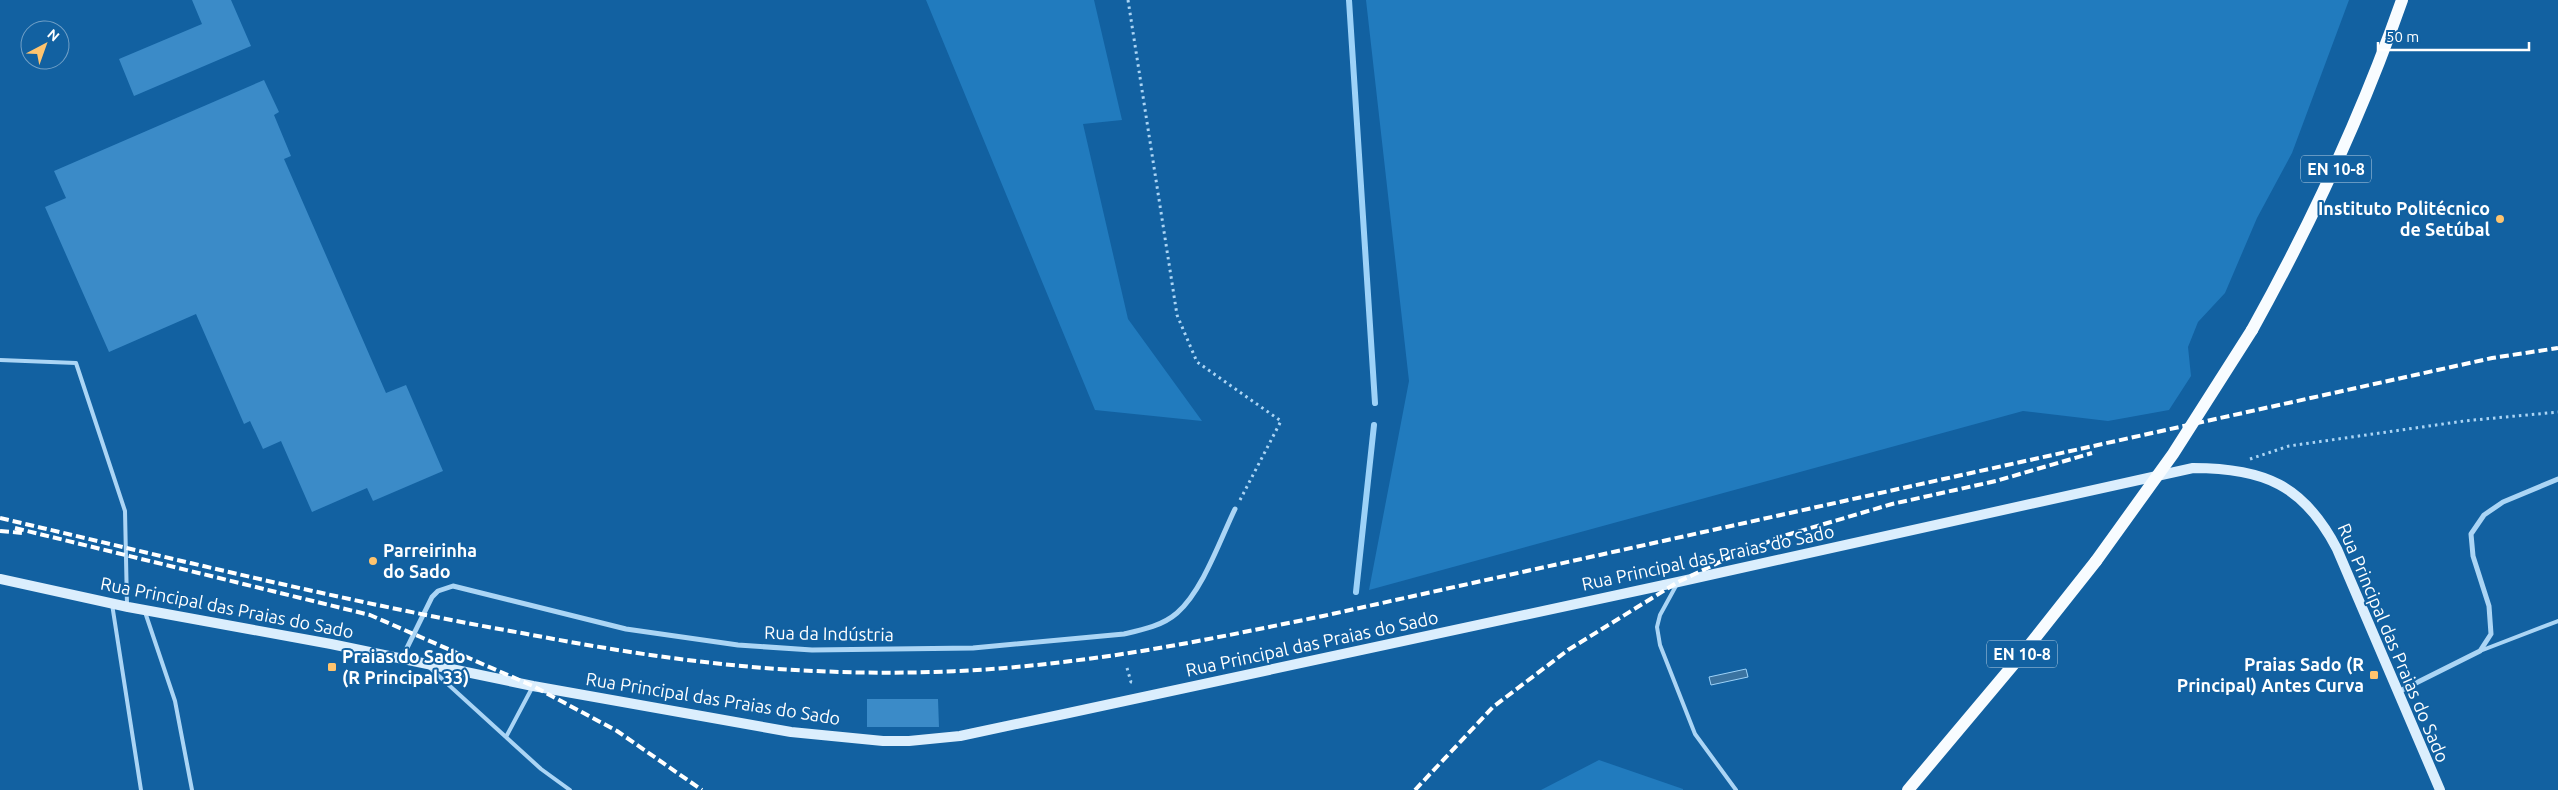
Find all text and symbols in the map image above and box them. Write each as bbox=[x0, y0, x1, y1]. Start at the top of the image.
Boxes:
north arrow bbox=[20, 20, 70, 70]
scale bar bbox=[2378, 20, 2529, 52]
text: N bbox=[44, 26, 63, 45]
text: 50 m bbox=[2386, 28, 2419, 45]
road number: EN 10-8 bbox=[2301, 156, 2371, 182]
place label: Instituto Politécnico de Setúbal bbox=[2318, 198, 2491, 239]
marker: Instituto Politécnico de Setúbal bbox=[2494, 213, 2506, 225]
street label: Rua Principal das Praias do Sado bbox=[1580, 520, 1836, 594]
street label: Rua Principal das Praias do Sado bbox=[2334, 520, 2453, 765]
place label: Parreirinha do Sado bbox=[383, 540, 477, 581]
marker: Parreirinha do Sado bbox=[367, 555, 379, 567]
street label: Rua Principal das Praias do Sado bbox=[99, 573, 355, 641]
street label: Rua Principal das Praias do Sado bbox=[1184, 606, 1440, 680]
street label: Rua da Indústria bbox=[764, 622, 894, 644]
road number: EN 10-8 bbox=[1987, 641, 2057, 668]
place label: Praias do Sado (R Principal 33) bbox=[342, 646, 469, 688]
place label: Praias Sado (R Principal) Antes Curva bbox=[2177, 654, 2364, 696]
marker: Praias do Sado (R Principal 33) bbox=[326, 661, 338, 673]
street label: Rua Principal das Praias do Sado bbox=[584, 668, 842, 728]
marker: Praias Sado (R Principal) Antes Curva bbox=[2368, 669, 2380, 681]

